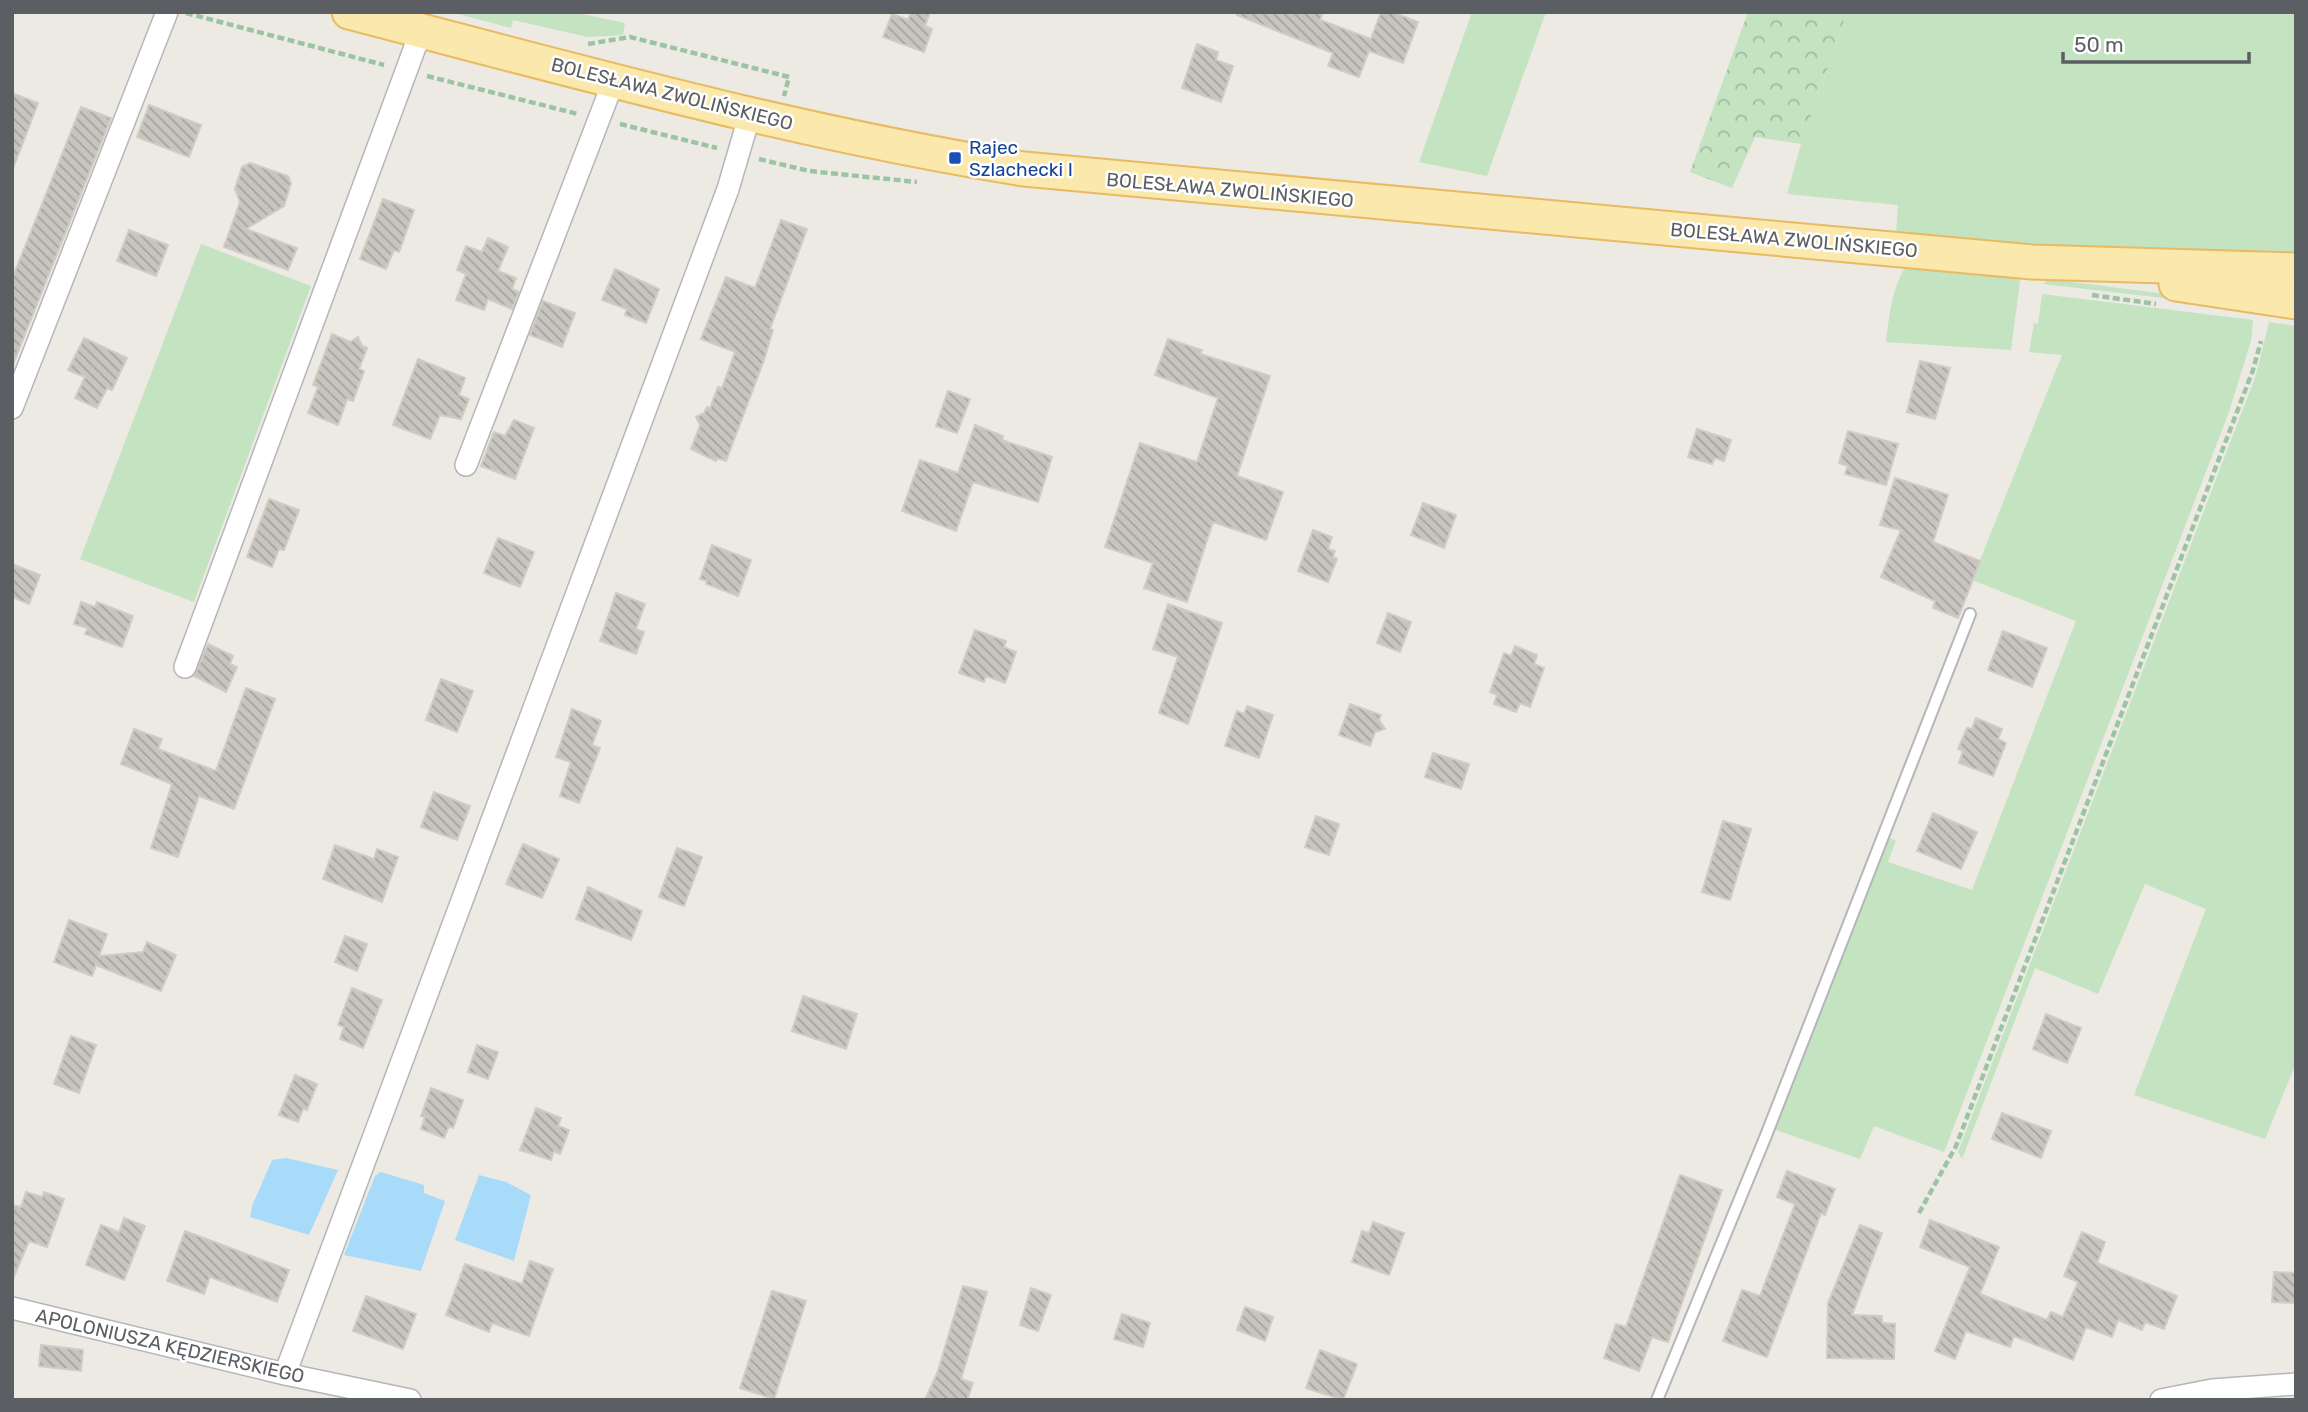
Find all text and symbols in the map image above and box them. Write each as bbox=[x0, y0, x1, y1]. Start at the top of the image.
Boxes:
scale bar bbox=[2063, 21, 2248, 65]
text: 50 m bbox=[2074, 32, 2124, 57]
street label: BOLESŁAWA ZWOLIŃSKIEGO bbox=[549, 53, 795, 135]
place label: Rajec Szlachecki I bbox=[969, 136, 1073, 181]
marker: Rajec Szlachecki I bbox=[947, 150, 963, 166]
street label: BOLESŁAWA ZWOLIŃSKIEGO bbox=[1105, 168, 1355, 212]
street label: BOLESŁAWA ZWOLIŃSKIEGO bbox=[1669, 218, 1919, 262]
street label: APOLONIUSZA KĘDZIERSKIEGO bbox=[33, 1304, 307, 1388]

